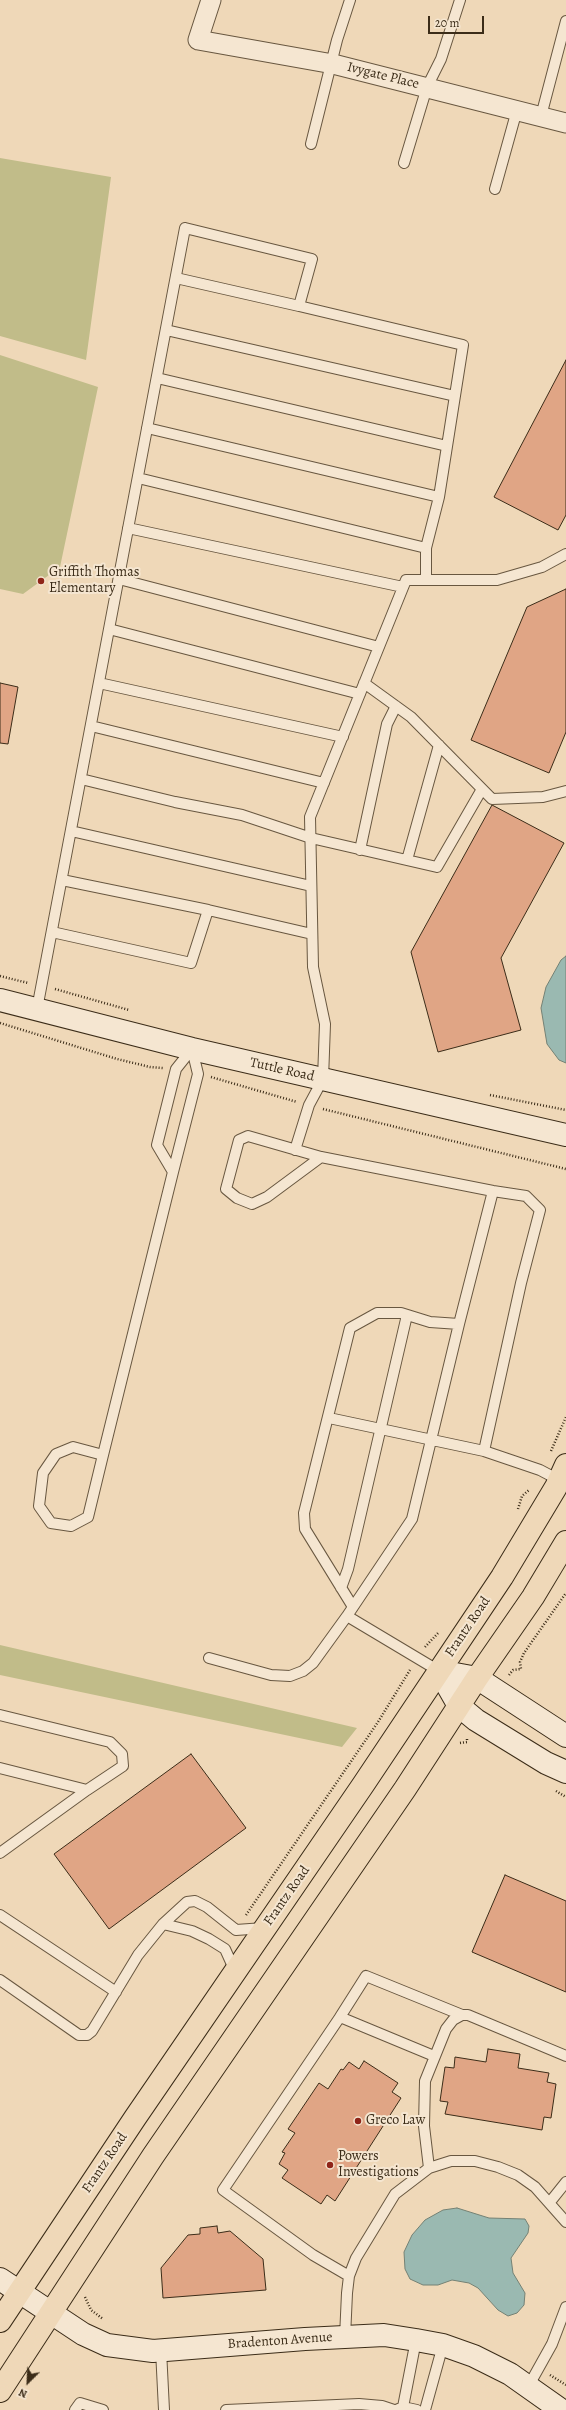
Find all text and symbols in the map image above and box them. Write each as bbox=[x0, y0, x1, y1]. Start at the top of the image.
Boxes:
scale bar bbox=[430, 8, 486, 34]
text: 20 m bbox=[435, 15, 459, 31]
street label: Ivygate Place bbox=[345, 59, 421, 93]
place label: Griffith Thomas Elementary bbox=[49, 565, 139, 598]
marker: Griffith Thomas Elementary bbox=[36, 576, 46, 586]
street label: Tuttle Road bbox=[248, 1054, 316, 1086]
street label: Frantz Road bbox=[442, 1594, 494, 1660]
street label: Frantz Road bbox=[260, 1863, 314, 1929]
place label: Greco Law bbox=[366, 2113, 425, 2129]
marker: Greco Law bbox=[353, 2116, 363, 2126]
street label: Frantz Road bbox=[79, 2130, 131, 2196]
place label: Powers Investigations bbox=[338, 2149, 419, 2182]
marker: Powers Investigations bbox=[325, 2160, 335, 2170]
street label: Bradenton Avenue bbox=[227, 2329, 333, 2353]
north arrow bbox=[8, 2362, 48, 2402]
text: N bbox=[16, 2385, 30, 2402]

